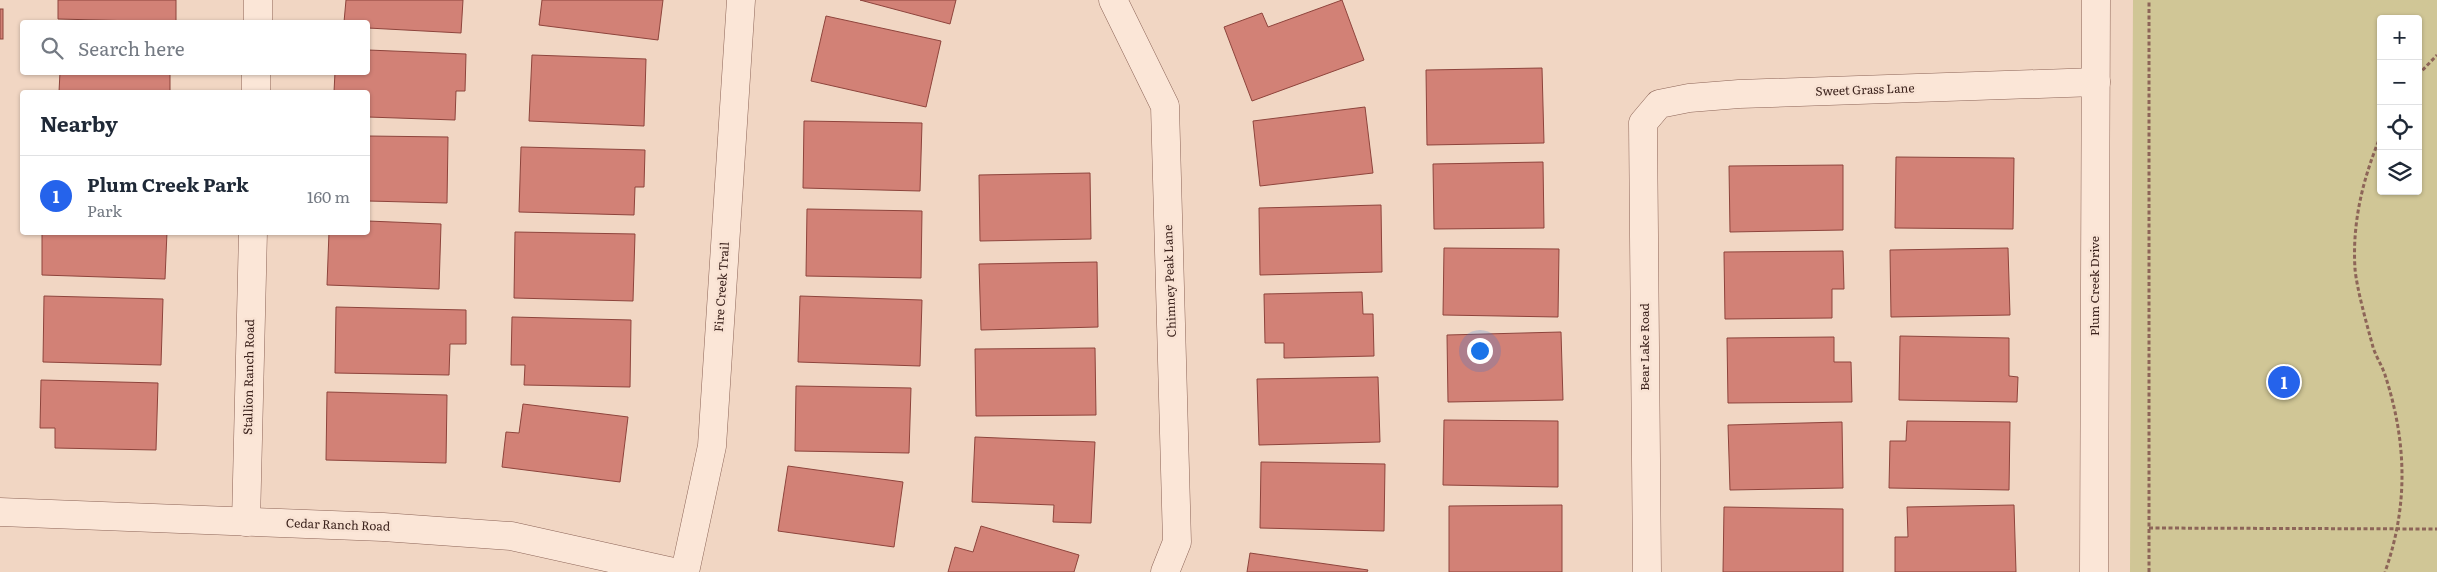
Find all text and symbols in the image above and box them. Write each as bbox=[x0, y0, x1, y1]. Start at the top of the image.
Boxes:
map controls bbox=[2377, 15, 2422, 195]
button: + bbox=[2377, 15, 2422, 60]
search box bbox=[20, 20, 370, 75]
icon: search bbox=[38, 34, 66, 62]
text: Search here bbox=[78, 34, 185, 62]
button: − bbox=[2377, 60, 2422, 105]
street label: Sweet Grass Lane bbox=[1815, 78, 1915, 100]
button: locate bbox=[2377, 105, 2422, 150]
text: Nearby bbox=[40, 107, 118, 138]
button: layers bbox=[2377, 150, 2422, 195]
text: Plum Creek Park bbox=[87, 170, 249, 198]
text: 1 bbox=[53, 184, 59, 208]
text: 160 m bbox=[307, 184, 350, 208]
text: Park bbox=[87, 198, 122, 222]
street label: Chimney Peak Lane bbox=[1158, 224, 1180, 338]
street label: Plum Creek Drive bbox=[2085, 236, 2103, 336]
street label: Fire Creek Trail bbox=[709, 241, 733, 333]
street label: Bear Lake Road bbox=[1635, 303, 1653, 391]
street label: Stallion Ranch Road bbox=[238, 318, 258, 435]
your location bbox=[1467, 338, 1493, 364]
pin: 1 bbox=[2268, 363, 2300, 401]
street label: Cedar Ranch Road bbox=[286, 513, 391, 535]

